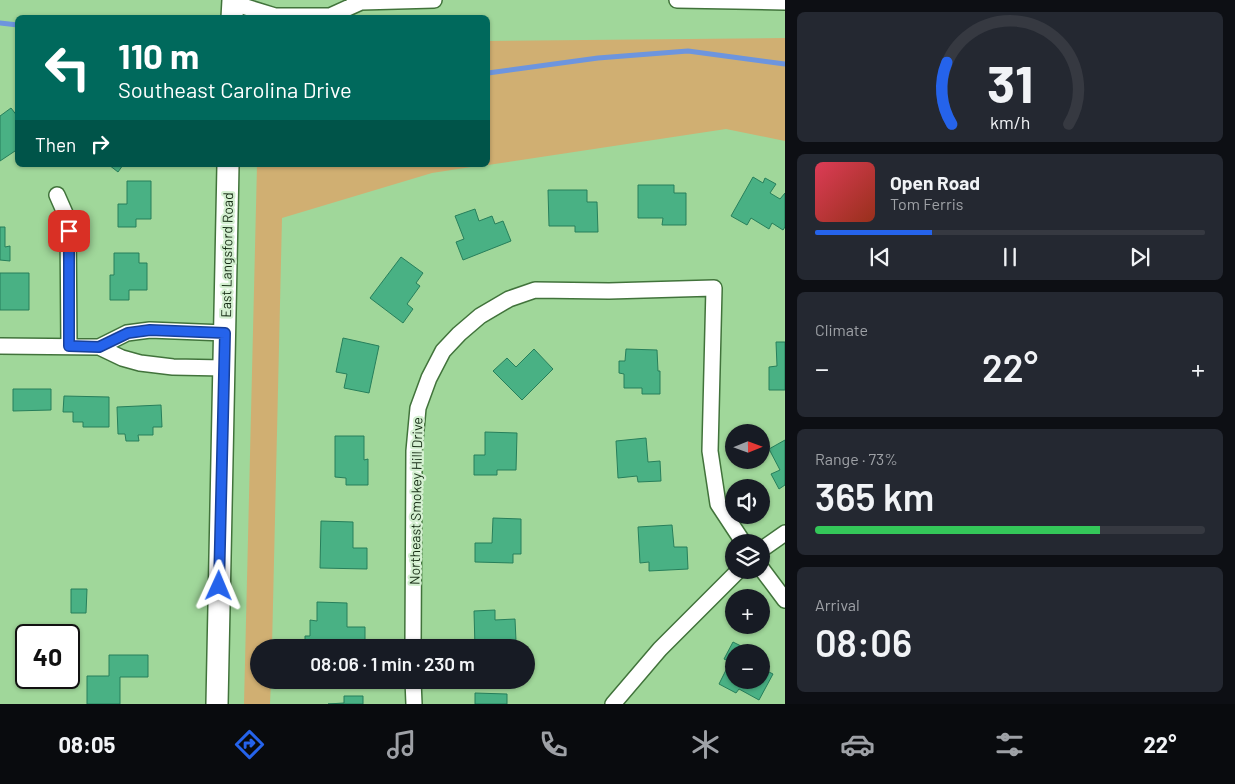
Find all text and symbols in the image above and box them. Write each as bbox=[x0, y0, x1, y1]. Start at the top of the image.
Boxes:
text: 110 m bbox=[118, 34, 199, 76]
icon: left bbox=[35, 35, 100, 100]
text: 31 bbox=[987, 51, 1033, 113]
text: Southeast Carolina Drive bbox=[118, 76, 352, 102]
text: km/h bbox=[990, 111, 1030, 133]
icon: right bbox=[86, 130, 114, 158]
text: Then bbox=[35, 133, 76, 156]
text: Open Road bbox=[890, 171, 980, 194]
street label: East Langsford Road bbox=[217, 192, 236, 318]
text: Tom Ferris bbox=[890, 194, 964, 213]
pin bbox=[48, 210, 90, 252]
icon: arrive bbox=[55, 217, 83, 245]
icon: previous bbox=[866, 243, 894, 271]
icon: pause bbox=[996, 243, 1024, 271]
icon: next bbox=[1126, 243, 1154, 271]
text: Climate bbox=[815, 320, 868, 339]
text: 22° bbox=[982, 344, 1038, 390]
text: − bbox=[815, 351, 829, 385]
text: + bbox=[1191, 351, 1205, 385]
street label: Northeast Smokey Hill Drive bbox=[406, 417, 425, 585]
north arrow bbox=[725, 424, 770, 469]
map controls bbox=[725, 424, 770, 689]
text: Range · 73% bbox=[815, 449, 898, 468]
text: 365 km bbox=[815, 473, 934, 519]
button: sound bbox=[725, 479, 770, 524]
button: layers bbox=[725, 534, 770, 579]
position arrow bbox=[192, 559, 244, 611]
button: + bbox=[725, 589, 770, 634]
text: Arrival bbox=[815, 595, 860, 614]
text: 08:06 bbox=[815, 619, 912, 665]
speed limit sign: 40 bbox=[15, 624, 80, 689]
button: − bbox=[725, 644, 770, 689]
text: 08:06 · 1 min · 230 m bbox=[310, 652, 475, 675]
icon: directions bbox=[232, 727, 267, 762]
icon: music bbox=[384, 727, 419, 762]
icon: phone bbox=[536, 727, 571, 762]
icon: climate bbox=[688, 727, 723, 762]
icon: car bbox=[840, 727, 875, 762]
icon: filters bbox=[992, 727, 1027, 762]
text: 08:05 bbox=[58, 731, 115, 757]
text: 22° bbox=[1144, 731, 1176, 757]

